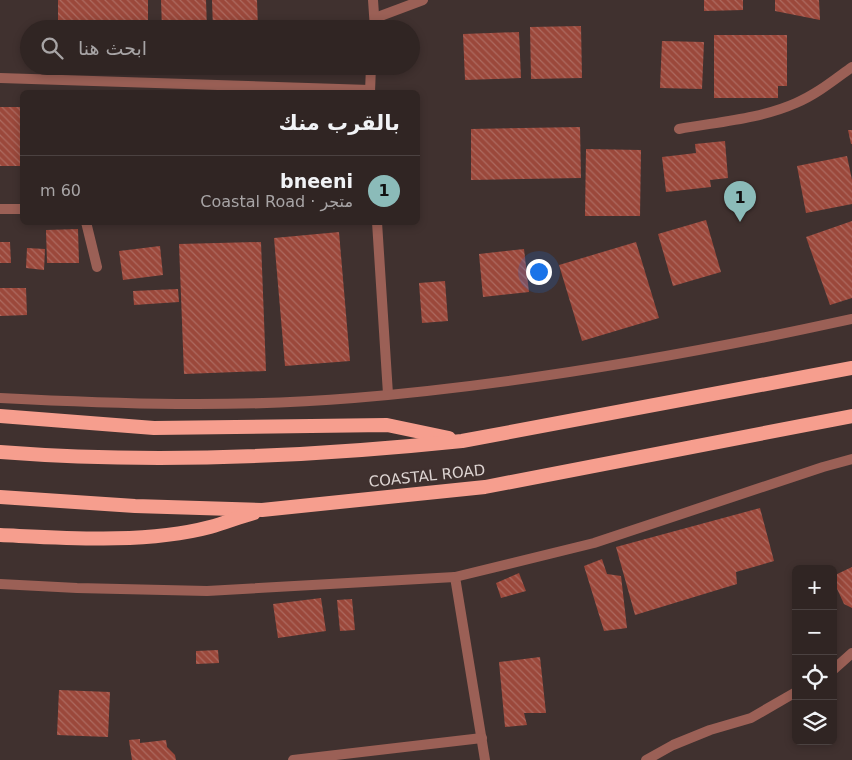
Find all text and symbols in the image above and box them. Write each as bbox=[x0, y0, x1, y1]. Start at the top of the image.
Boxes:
search box bbox=[20, 20, 420, 75]
icon: search bbox=[38, 34, 66, 62]
text: ابحث هنا bbox=[78, 37, 147, 59]
text: بالقرب منك bbox=[279, 111, 400, 135]
text: bneeni bbox=[280, 170, 353, 192]
text: 60 m bbox=[40, 181, 81, 200]
text: 1 bbox=[378, 181, 390, 200]
pin: 1 bbox=[724, 181, 756, 222]
text: متجر · Coastal Road bbox=[200, 192, 353, 211]
your location bbox=[526, 259, 552, 285]
street label: COASTAL ROAD bbox=[368, 461, 486, 491]
map controls bbox=[792, 565, 837, 745]
button: + bbox=[792, 565, 837, 610]
button: − bbox=[792, 610, 837, 655]
button: locate bbox=[792, 655, 837, 700]
button: layers bbox=[792, 700, 837, 745]

